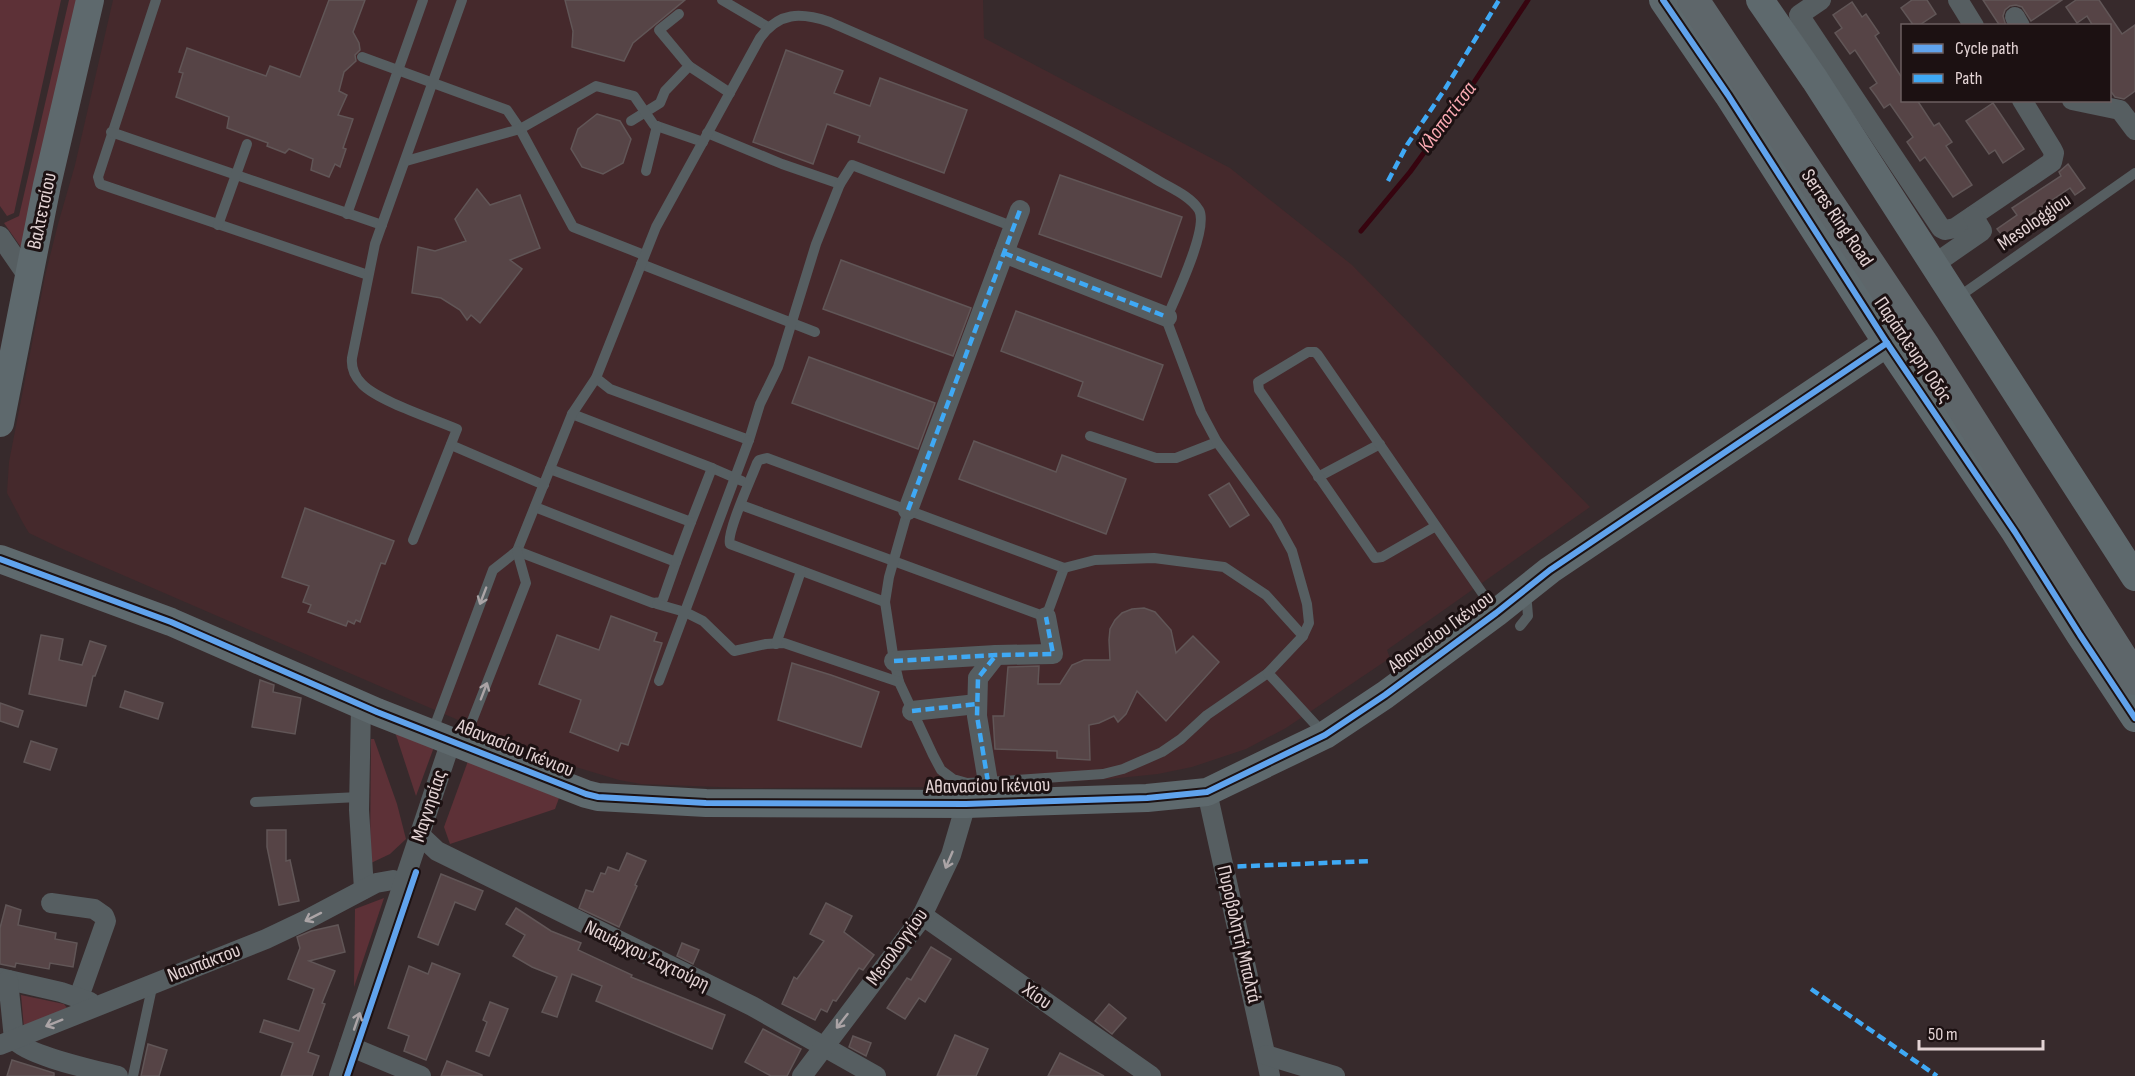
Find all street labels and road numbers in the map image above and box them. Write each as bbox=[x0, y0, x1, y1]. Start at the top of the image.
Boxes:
street label: Serres Ring Road bbox=[1796, 165, 1878, 271]
street label: Βαλτετσίου bbox=[22, 171, 62, 251]
street label: Mesologgiou bbox=[1993, 188, 2075, 256]
street label: Παράπλευρη Οδός bbox=[1869, 292, 1957, 408]
street label: Αθανασίου Γκένιου bbox=[1383, 586, 1499, 679]
street label: Αθανασίου Γκένιου bbox=[452, 713, 577, 783]
street label: Μαγνησίας bbox=[406, 767, 452, 845]
street label: Αθανασίου Γκένιου bbox=[924, 773, 1051, 799]
street label: Πυροβολητή Μπαλτά bbox=[1212, 863, 1267, 1006]
street label: Μεσολογγίου bbox=[861, 904, 933, 990]
street label: Ναυάρχου Σαχτούρη bbox=[581, 915, 713, 997]
street label: Ναυπάκτου bbox=[164, 938, 244, 988]
street label: Χίου bbox=[1017, 977, 1056, 1014]

